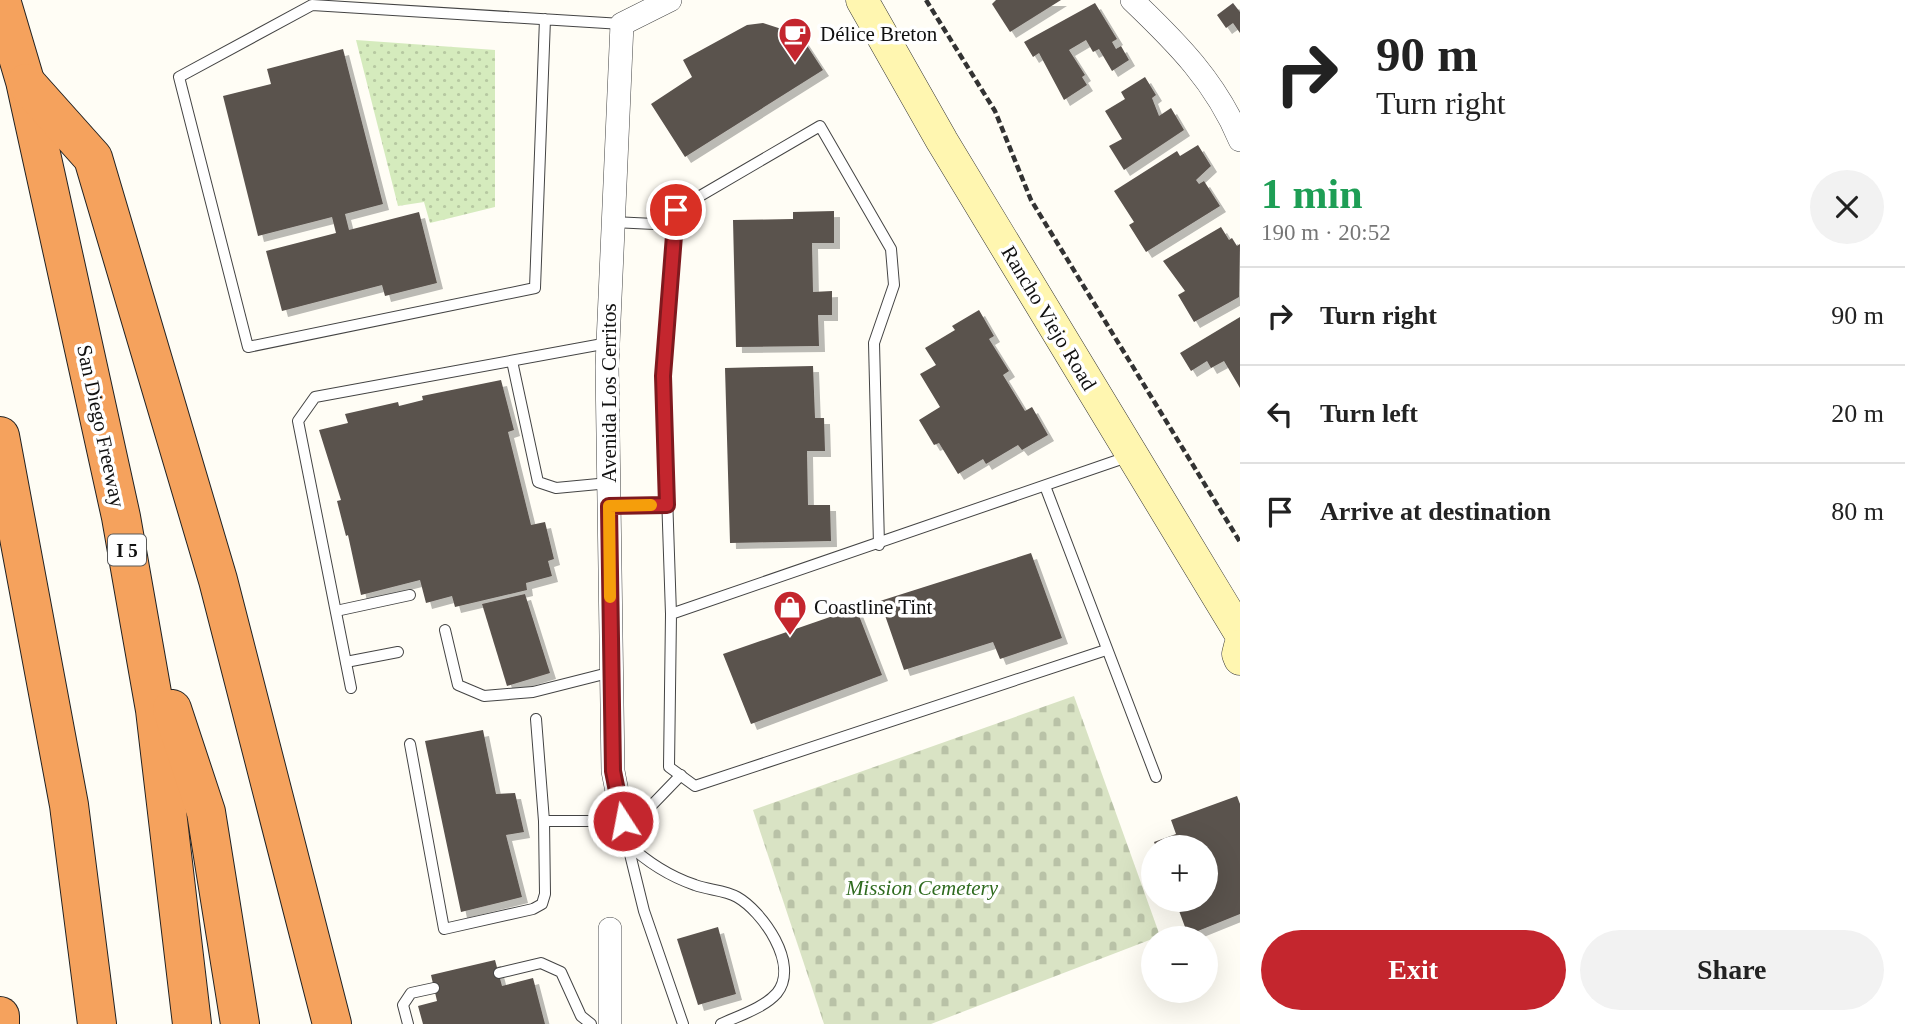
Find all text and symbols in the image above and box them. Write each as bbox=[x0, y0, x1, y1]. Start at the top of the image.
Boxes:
cafe icon: Délice Breton bbox=[776, 15, 814, 64]
place label: Délice Breton bbox=[820, 22, 938, 46]
text: 90 m bbox=[1376, 27, 1478, 82]
icon: right bbox=[1261, 28, 1352, 119]
text: Turn right bbox=[1376, 85, 1506, 121]
button: close bbox=[1810, 170, 1884, 244]
text: 1 min bbox=[1261, 171, 1363, 217]
pin bbox=[646, 180, 706, 240]
icon: arrive bbox=[657, 191, 695, 229]
text: 190 m · 20:52 bbox=[1261, 220, 1391, 245]
street label: Rancho Viejo Road bbox=[996, 242, 1102, 395]
icon: right bbox=[1261, 297, 1299, 335]
text: Turn right bbox=[1320, 301, 1437, 330]
text: 90 m bbox=[1831, 301, 1884, 330]
street label: Avenida Los Cerritos bbox=[597, 303, 621, 483]
street label: San Diego Freeway bbox=[72, 343, 130, 510]
icon: left bbox=[1261, 395, 1299, 433]
text: Turn left bbox=[1320, 399, 1418, 428]
text: 20 m bbox=[1831, 399, 1884, 428]
icon: arrive bbox=[1261, 493, 1299, 531]
text: Arrive at destination bbox=[1320, 497, 1551, 526]
text: 80 m bbox=[1831, 497, 1884, 526]
road number: I 5 bbox=[108, 534, 146, 566]
shop icon: Coastline Tint bbox=[771, 588, 809, 637]
place label: Coastline Tint bbox=[814, 595, 933, 619]
position arrow bbox=[586, 784, 660, 858]
map controls bbox=[1141, 835, 1218, 1003]
button: + bbox=[1141, 835, 1218, 912]
park label: Mission Cemetery bbox=[845, 876, 999, 900]
button: − bbox=[1141, 926, 1218, 1003]
button: Exit bbox=[1261, 930, 1566, 1010]
button: Share bbox=[1580, 930, 1884, 1010]

